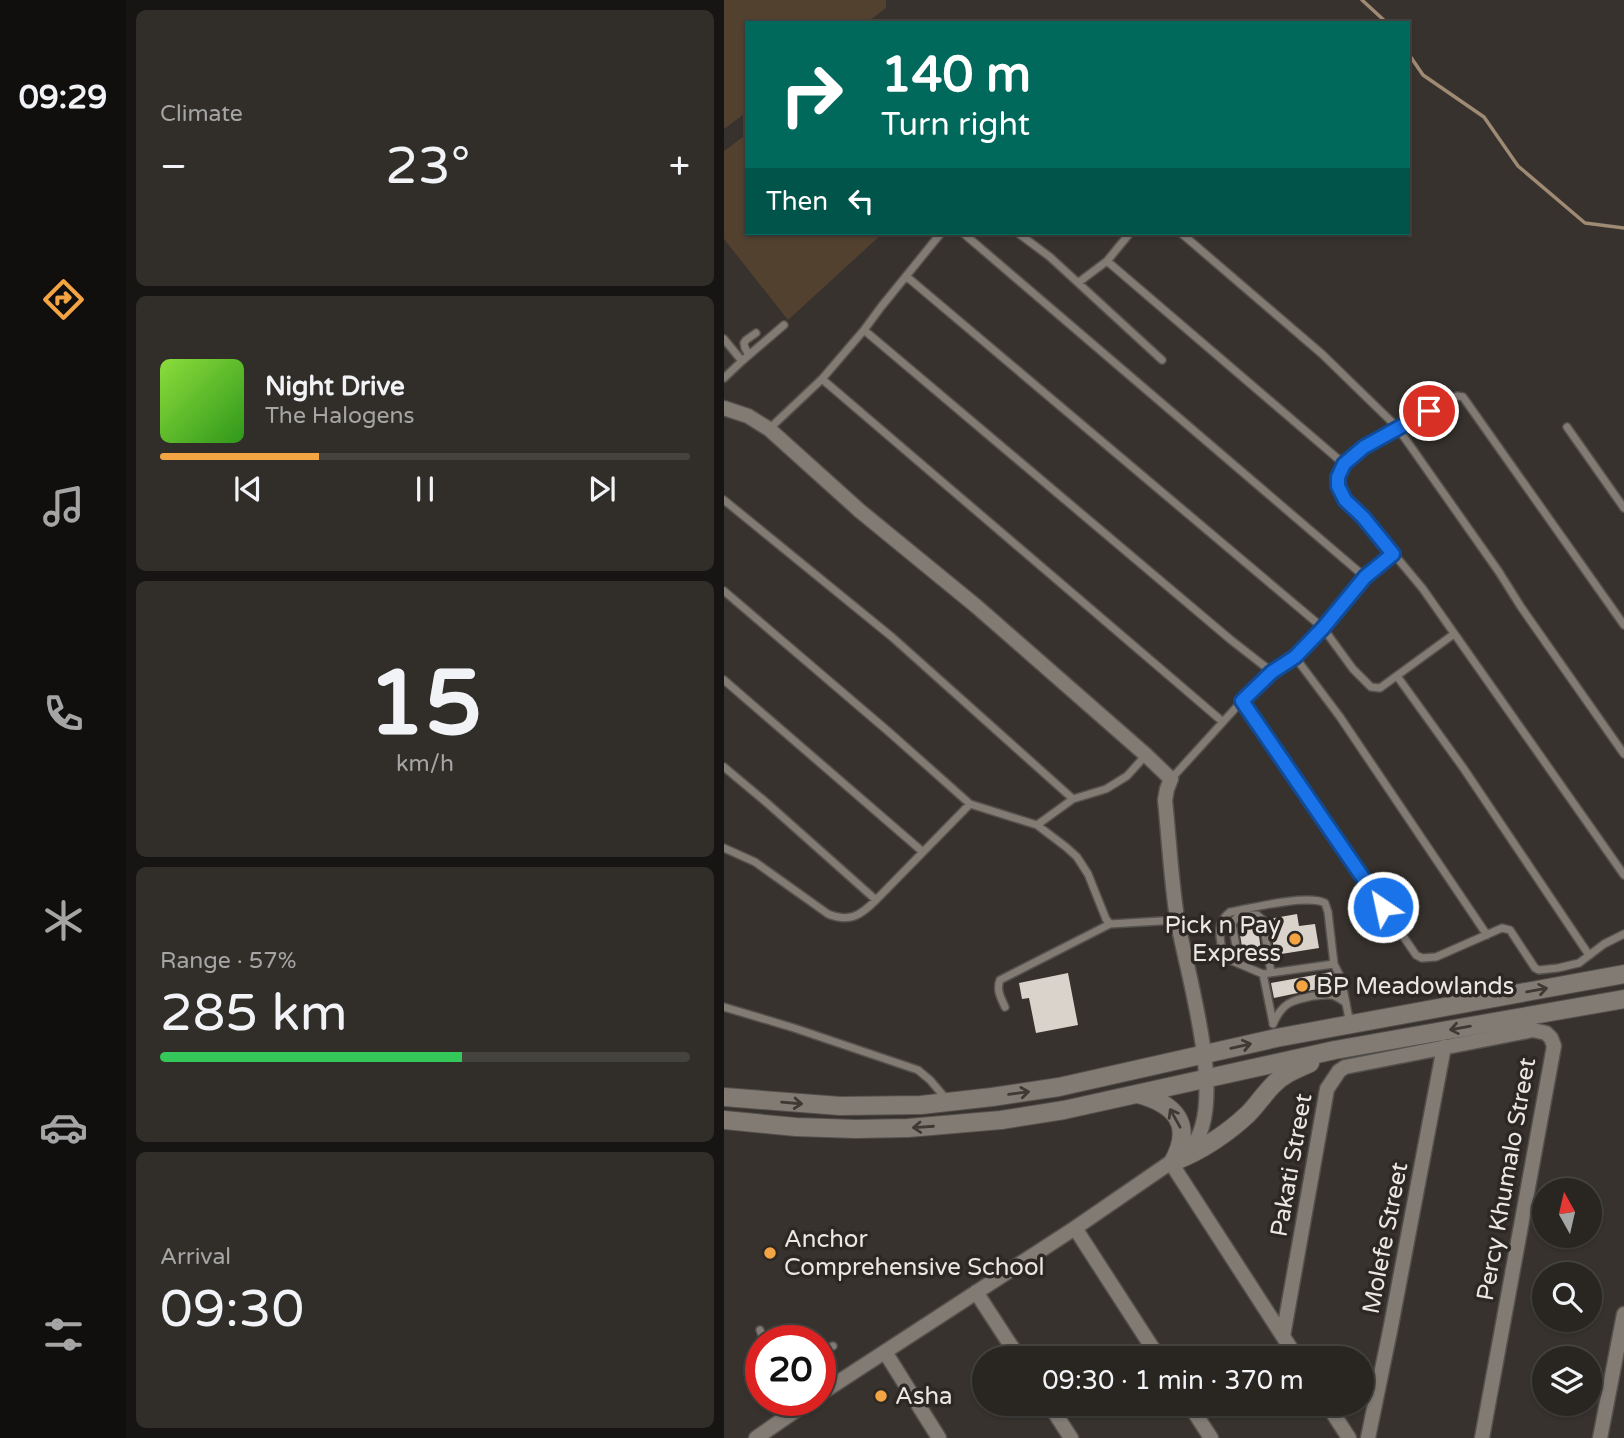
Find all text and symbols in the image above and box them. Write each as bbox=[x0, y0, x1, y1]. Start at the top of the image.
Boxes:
text: 140 m bbox=[881, 46, 1031, 105]
icon: right bbox=[766, 49, 857, 140]
text: 09:29 bbox=[19, 79, 107, 117]
text: Climate bbox=[160, 100, 243, 128]
text: Turn right bbox=[881, 106, 1030, 144]
text: 23° bbox=[385, 135, 470, 198]
text: − bbox=[160, 144, 187, 190]
text: + bbox=[669, 144, 690, 190]
icon: left bbox=[842, 182, 880, 220]
text: Then bbox=[766, 186, 828, 217]
icon: directions bbox=[39, 275, 88, 324]
text: Night Drive bbox=[265, 371, 405, 402]
pin bbox=[1399, 381, 1459, 441]
icon: arrive bbox=[1410, 392, 1448, 430]
text: The Halogens bbox=[265, 402, 414, 430]
icon: previous bbox=[229, 470, 267, 508]
icon: pause bbox=[406, 470, 444, 508]
icon: next bbox=[583, 470, 621, 508]
icon: music bbox=[39, 482, 88, 531]
text: 15 bbox=[368, 649, 482, 759]
icon: phone bbox=[39, 689, 88, 738]
text: km/h bbox=[396, 750, 454, 778]
position arrow bbox=[1346, 870, 1420, 944]
icon: climate bbox=[39, 896, 88, 945]
place label: Pick n Pay Express bbox=[1164, 911, 1281, 968]
marker: Pick n Pay Express bbox=[1287, 931, 1303, 947]
text: Range · 57% bbox=[160, 947, 296, 975]
place label: BP Meadowlands bbox=[1316, 972, 1514, 1001]
marker: BP Meadowlands bbox=[1294, 978, 1310, 994]
text: 285 km bbox=[160, 982, 348, 1045]
one-way arrow bbox=[1525, 983, 1548, 996]
one-way arrow bbox=[1449, 1022, 1472, 1035]
one-way arrow bbox=[1229, 1038, 1252, 1052]
street label: Percy Khumalo Street bbox=[1471, 1055, 1542, 1303]
one-way arrow bbox=[1007, 1086, 1030, 1099]
street label: Pakati Street bbox=[1265, 1091, 1318, 1239]
one-way arrow bbox=[780, 1097, 803, 1110]
icon: car bbox=[39, 1103, 88, 1152]
one-way arrow bbox=[1168, 1108, 1182, 1128]
one-way arrow bbox=[913, 1121, 935, 1134]
street label: Molefe Street bbox=[1357, 1160, 1414, 1316]
north arrow bbox=[1532, 1178, 1602, 1248]
map controls bbox=[1532, 1178, 1602, 1416]
place label: Anchor Comprehensive School bbox=[784, 1225, 1045, 1282]
text: Arrival bbox=[160, 1243, 231, 1271]
marker: Anchor Comprehensive School bbox=[762, 1245, 778, 1261]
button: search bbox=[1532, 1262, 1602, 1332]
text: 09:30 bbox=[160, 1278, 304, 1341]
icon: filters bbox=[39, 1310, 88, 1359]
speed limit sign: 20 bbox=[745, 1325, 836, 1416]
button: layers bbox=[1532, 1346, 1602, 1416]
text: 09:30 · 1 min · 370 m bbox=[1042, 1365, 1304, 1396]
place label: Asha bbox=[895, 1382, 953, 1411]
marker: Asha bbox=[873, 1388, 889, 1404]

